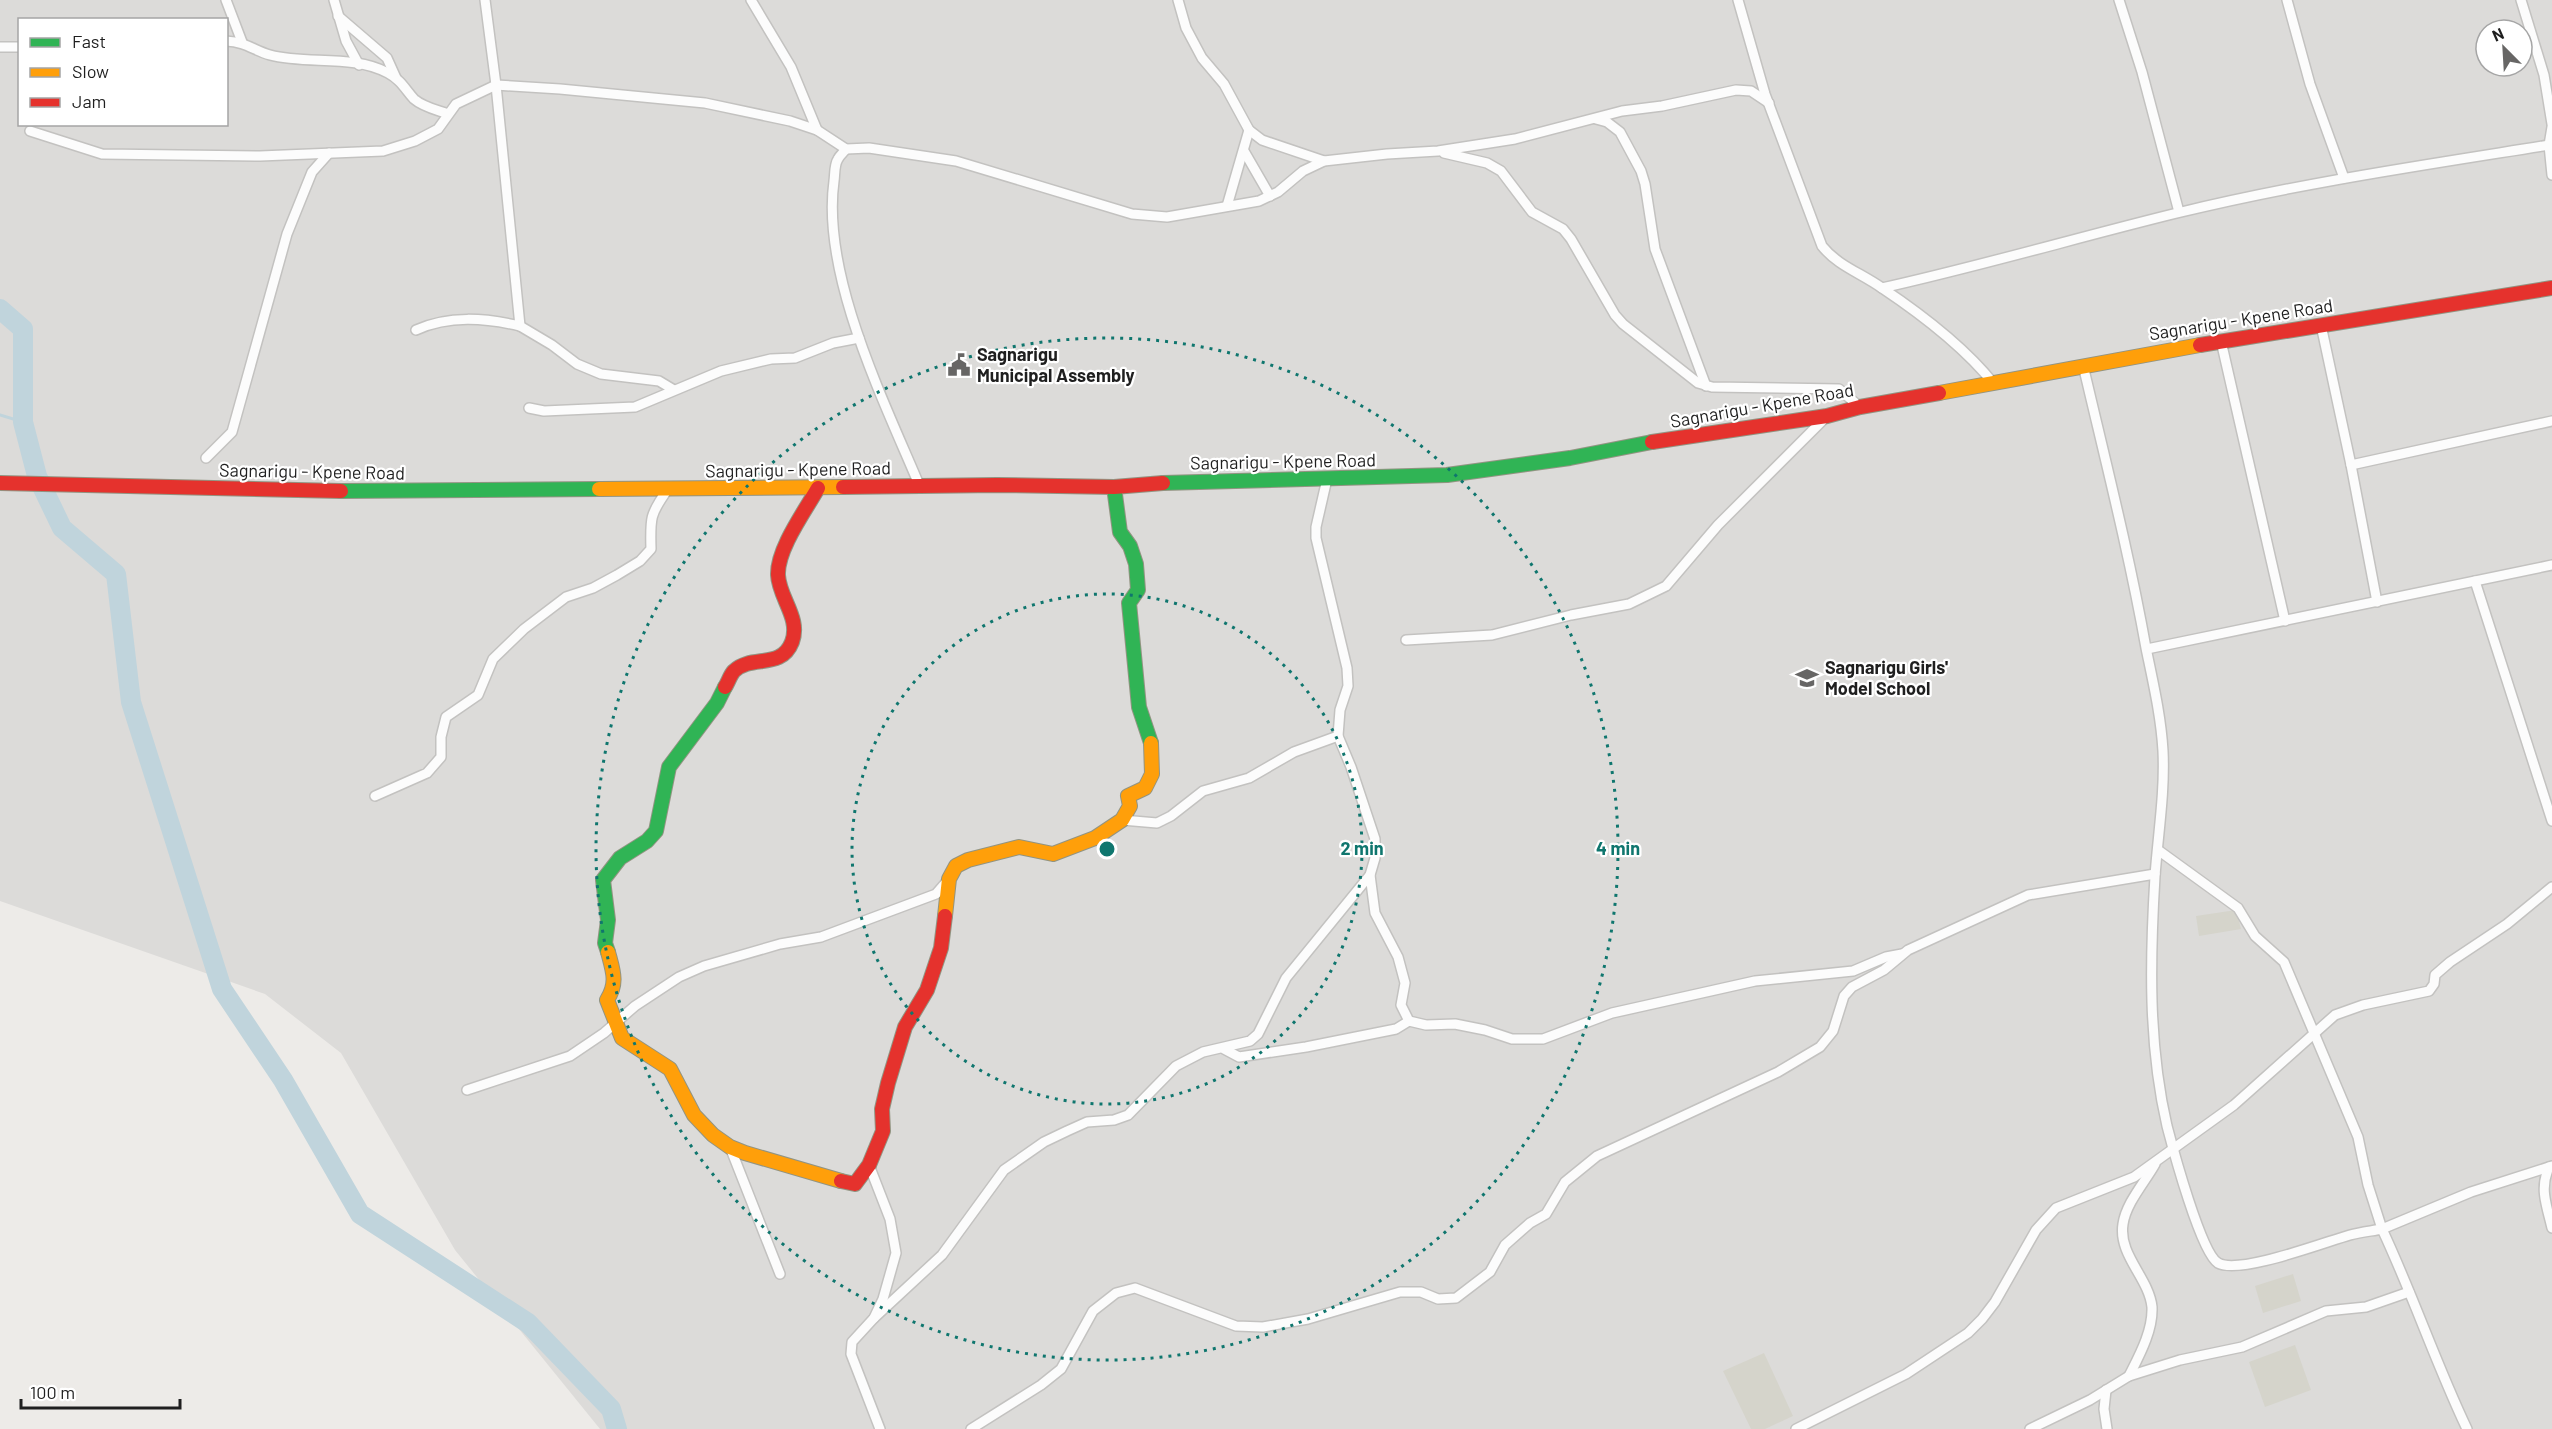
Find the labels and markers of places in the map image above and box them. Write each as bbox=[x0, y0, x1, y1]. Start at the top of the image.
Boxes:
place label: Sagnarigu Municipal Assembly bbox=[977, 343, 1135, 386]
public building icon: Sagnarigu Municipal Assembly bbox=[946, 352, 972, 378]
place label: Sagnarigu Girls' Model School bbox=[1825, 656, 1948, 699]
school or university icon: Sagnarigu Girls' Model School bbox=[1794, 665, 1820, 691]
centre of rings bbox=[1097, 839, 1117, 859]

